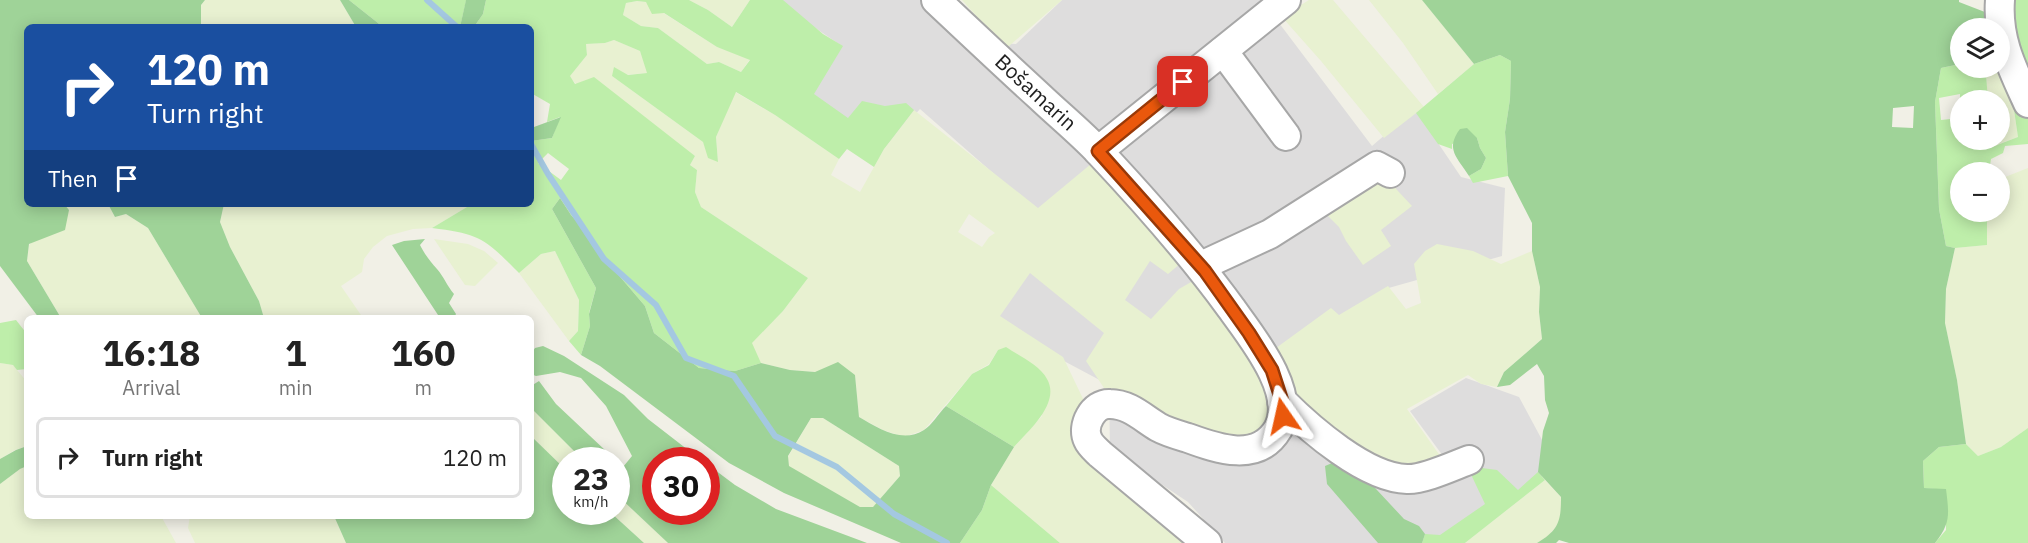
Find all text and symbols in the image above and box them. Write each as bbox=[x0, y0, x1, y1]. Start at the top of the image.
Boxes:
map controls bbox=[1950, 18, 2010, 222]
button: layers bbox=[1950, 18, 2010, 78]
text: 120 m bbox=[147, 42, 270, 97]
street label: Bošamarin bbox=[989, 47, 1083, 137]
icon: right bbox=[48, 48, 126, 126]
pin bbox=[1157, 56, 1208, 107]
icon: arrive bbox=[1166, 65, 1199, 98]
button: + bbox=[1950, 90, 2010, 150]
text: Turn right bbox=[147, 95, 264, 130]
icon: arrive bbox=[110, 162, 143, 195]
button: − bbox=[1950, 162, 2010, 222]
text: Then bbox=[48, 164, 98, 193]
text: 16:18 bbox=[102, 329, 201, 376]
text: 1 bbox=[285, 329, 307, 376]
text: 160 bbox=[391, 329, 456, 376]
text: Arrival bbox=[122, 374, 181, 401]
text: min bbox=[279, 374, 313, 401]
text: m bbox=[415, 374, 432, 401]
position arrow bbox=[1251, 384, 1315, 448]
icon: right bbox=[51, 441, 84, 474]
text: Turn right bbox=[102, 443, 203, 472]
text: 120 m bbox=[443, 443, 507, 472]
speed limit sign: 30 bbox=[642, 447, 720, 525]
text: 23 bbox=[573, 459, 609, 498]
text: km/h bbox=[573, 492, 609, 511]

